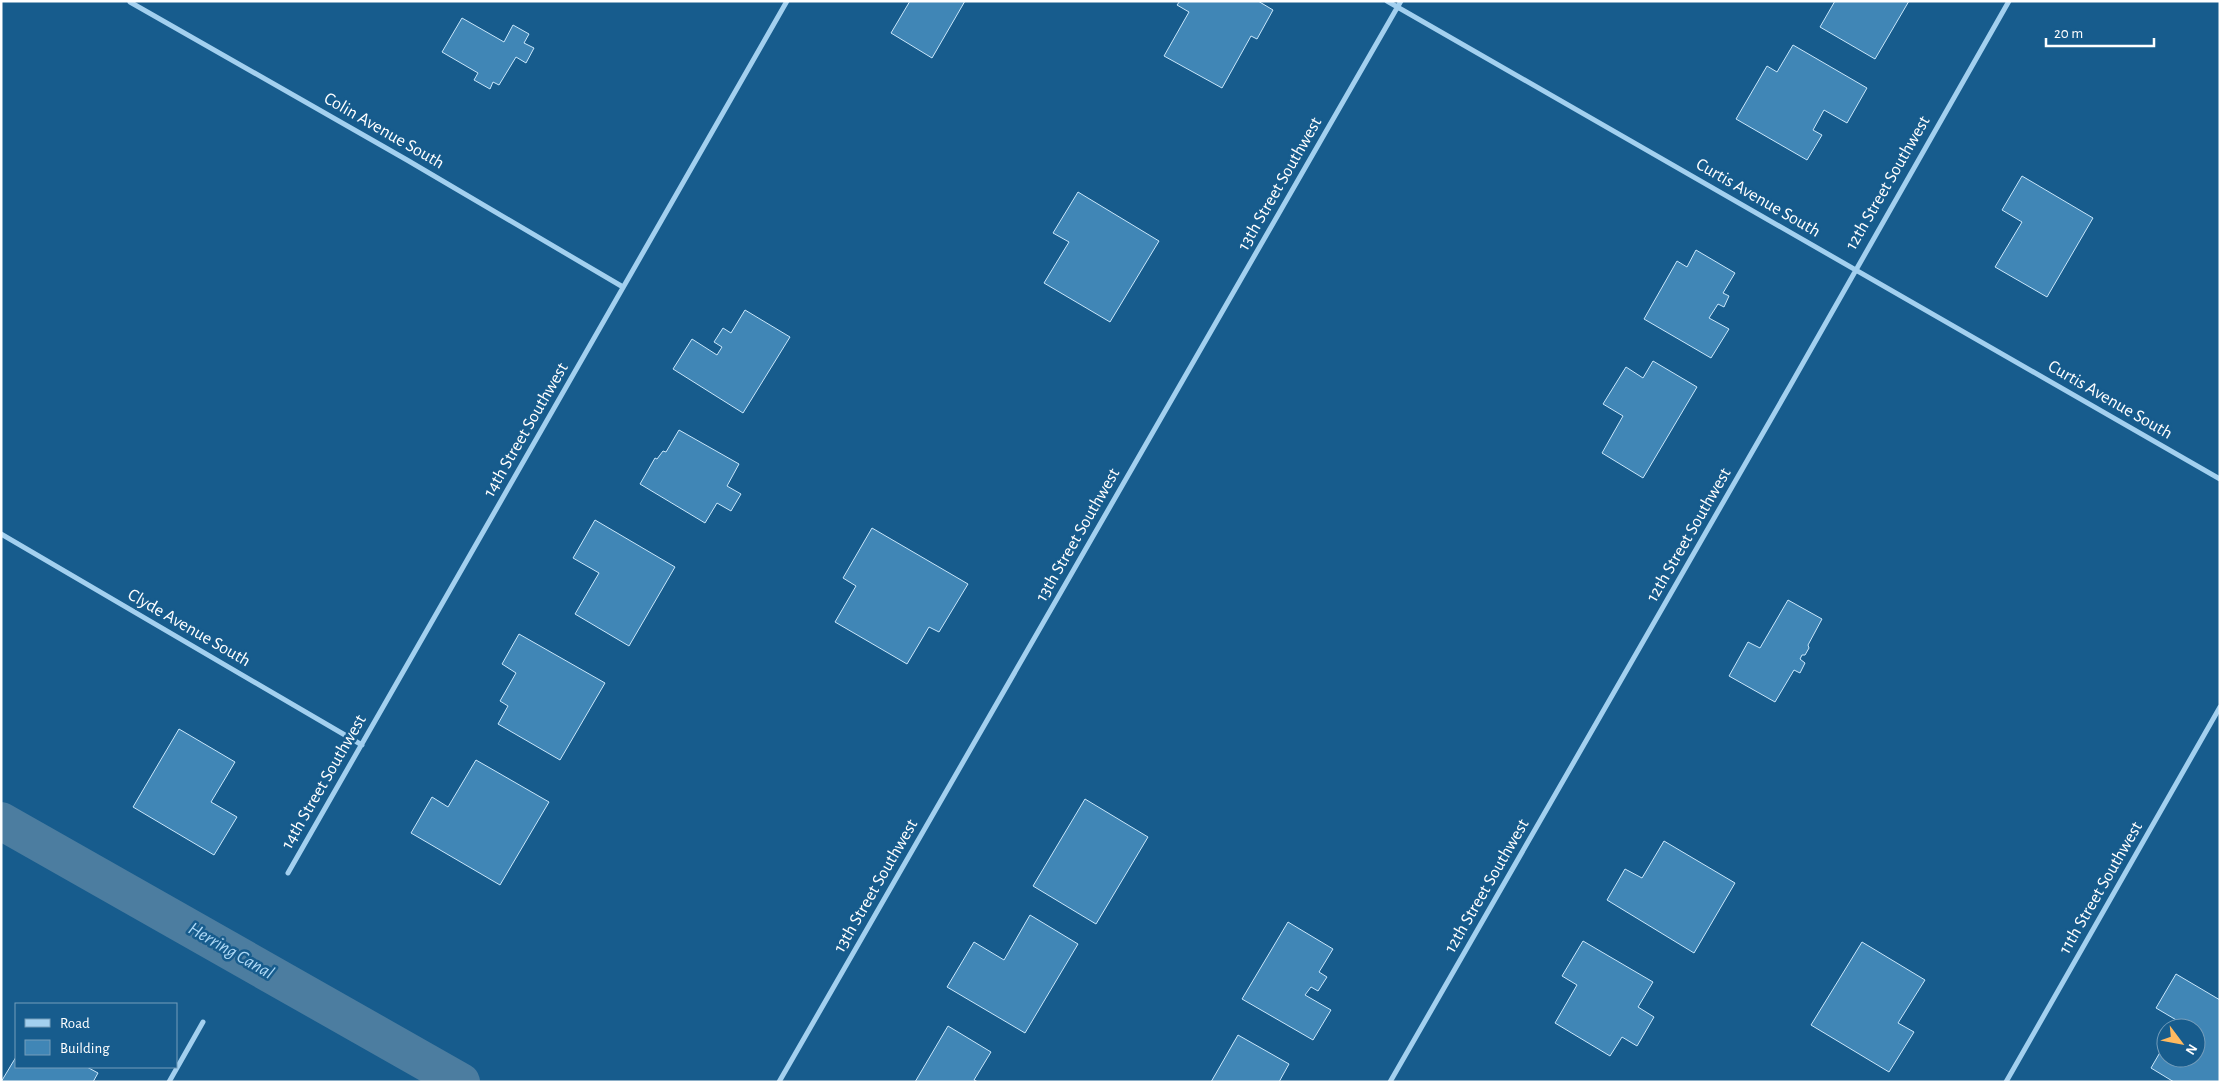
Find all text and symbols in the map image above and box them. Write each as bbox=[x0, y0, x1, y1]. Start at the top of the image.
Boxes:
scale bar bbox=[2046, 15, 2154, 47]
text: 20 m bbox=[2054, 26, 2083, 41]
street label: Colin Avenue South bbox=[321, 89, 447, 173]
street label: 12th Street Southwest bbox=[1842, 113, 1934, 253]
street label: 13th Street Southwest bbox=[1235, 114, 1326, 254]
street label: Curtis Avenue South bbox=[1693, 155, 1823, 241]
street label: Curtis Avenue South bbox=[2045, 357, 2175, 443]
street label: 14th Street Southwest bbox=[480, 360, 572, 500]
street label: 13th Street Southwest bbox=[1033, 465, 1124, 605]
street label: 12th Street Southwest bbox=[1643, 465, 1735, 605]
street label: Clyde Avenue South bbox=[125, 586, 253, 670]
street label: 14th Street Southwest bbox=[278, 712, 370, 852]
street label: 13th Street Southwest bbox=[831, 816, 922, 956]
street label: 12th Street Southwest bbox=[1441, 816, 1533, 956]
street label: 11th Street Southwest bbox=[2056, 819, 2146, 957]
water label: Herring Canal bbox=[185, 919, 277, 983]
legend bbox=[15, 1003, 178, 1068]
text: Road bbox=[60, 1016, 90, 1031]
north arrow bbox=[2156, 1018, 2206, 1068]
text: Building bbox=[60, 1041, 110, 1056]
text: N bbox=[2183, 1042, 2200, 1057]

